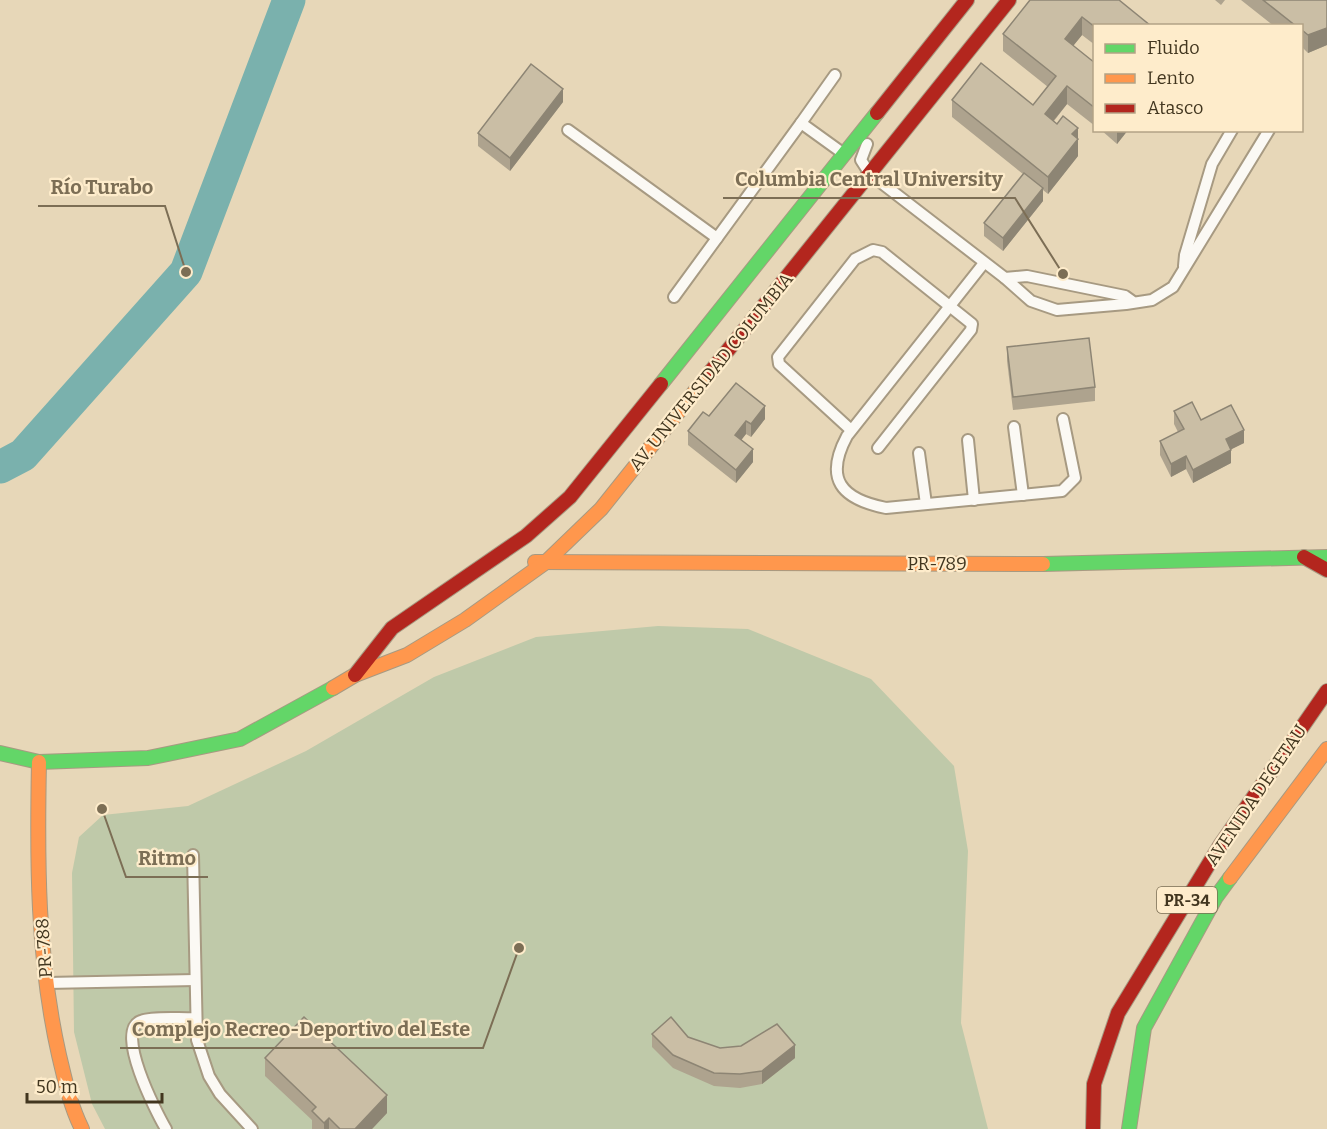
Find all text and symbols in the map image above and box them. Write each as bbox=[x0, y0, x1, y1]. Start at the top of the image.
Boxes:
legend bbox=[1093, 24, 1303, 132]
text: Fluido bbox=[1147, 37, 1200, 59]
text: Lento bbox=[1147, 67, 1195, 89]
text: Atasco bbox=[1147, 97, 1203, 119]
callout: Columbia Central University bbox=[723, 160, 1015, 198]
text: Columbia Central University bbox=[735, 167, 1004, 191]
callout: Río Turabo bbox=[38, 168, 165, 206]
text: Río Turabo bbox=[51, 175, 153, 199]
street label: AV. UNIVERSIDAD COLUMBIA bbox=[624, 268, 798, 476]
street label: PR-789 bbox=[907, 553, 967, 575]
street label: AVENIDA DEGETAU bbox=[1201, 720, 1311, 870]
callout: Ritmo bbox=[126, 839, 208, 877]
text: Ritmo bbox=[138, 846, 196, 870]
road number: PR-34 bbox=[1157, 887, 1217, 913]
street label: PR-788 bbox=[31, 917, 57, 979]
callout: Complejo Recreo-Deportivo del Este bbox=[120, 1010, 483, 1048]
text: Complejo Recreo-Deportivo del Este bbox=[132, 1017, 470, 1041]
scale bar bbox=[27, 1066, 162, 1104]
text: 50 m bbox=[36, 1076, 78, 1098]

